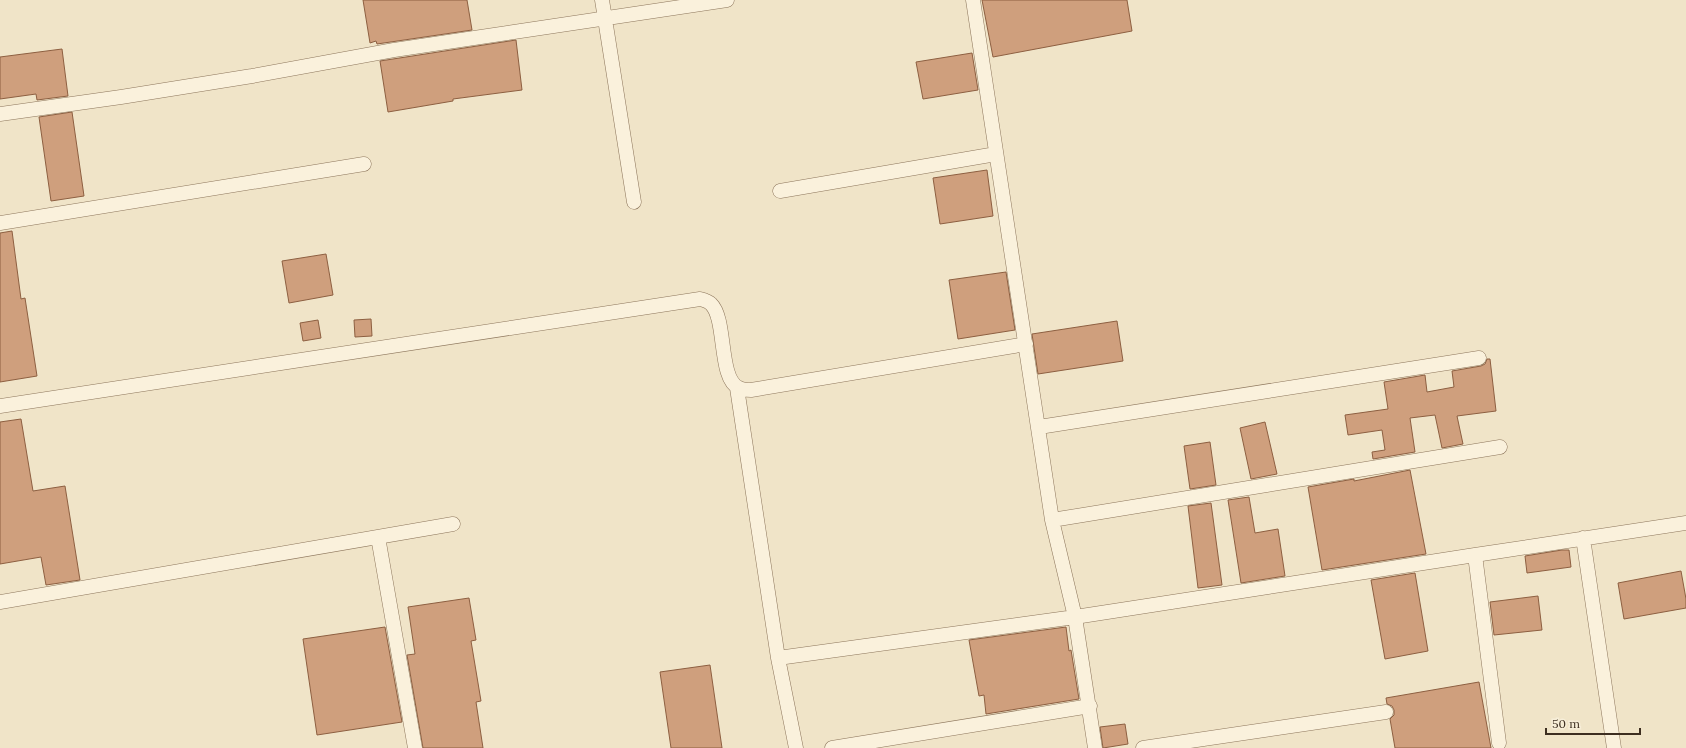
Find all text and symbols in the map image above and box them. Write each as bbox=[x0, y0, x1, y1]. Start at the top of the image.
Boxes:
scale bar bbox=[1546, 710, 1640, 736]
text: 50 m bbox=[1552, 716, 1580, 731]

